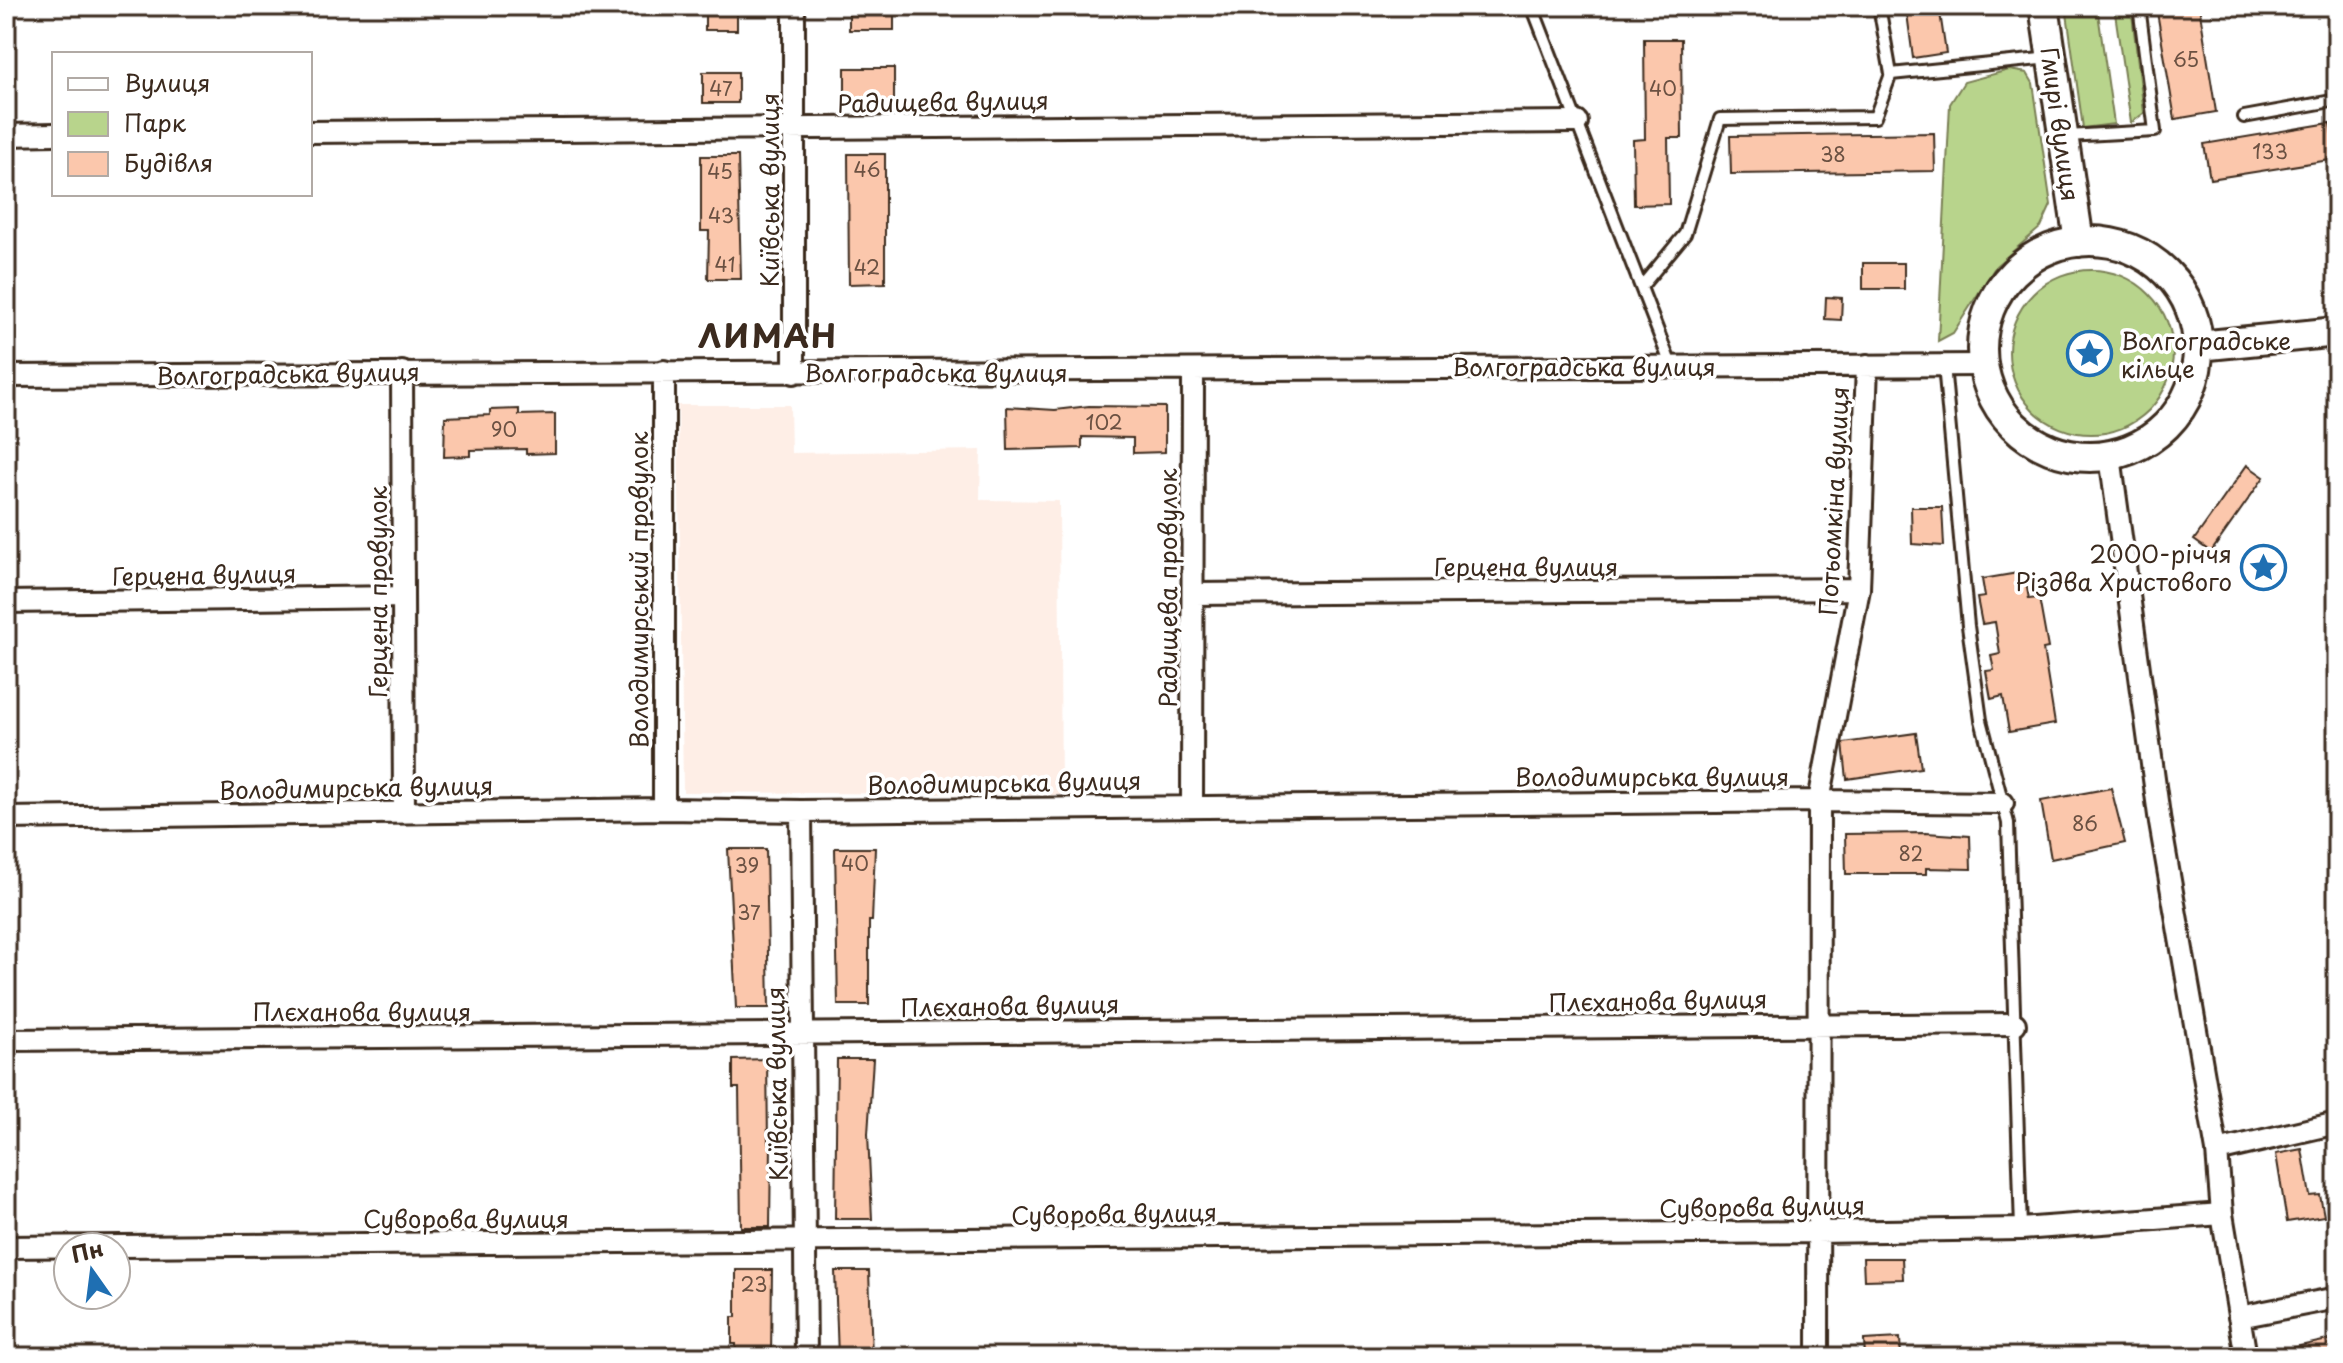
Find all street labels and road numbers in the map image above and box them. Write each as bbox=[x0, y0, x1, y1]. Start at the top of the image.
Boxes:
street label: Гмирі вулиця bbox=[2032, 45, 2090, 203]
street label: Радищева вулиця bbox=[837, 81, 1049, 121]
street label: Київська вулиця bbox=[751, 93, 787, 287]
street label: Волгоградська вулиця bbox=[1452, 348, 1716, 384]
street label: Волгоградська вулиця bbox=[156, 353, 420, 393]
street label: Волгоградська вулиця bbox=[804, 354, 1068, 390]
street label: Потьомкіна вулиця bbox=[1809, 386, 1857, 616]
street label: Володимирський провулок bbox=[620, 431, 656, 748]
street label: Радищева провулок bbox=[1149, 468, 1185, 708]
street label: Герцена провулок bbox=[359, 485, 395, 698]
street label: Герцена вулиця bbox=[1434, 548, 1618, 584]
street label: Герцена вулиця bbox=[111, 554, 297, 594]
street label: Володимирська вулиця bbox=[1515, 758, 1789, 794]
street label: Володимирська вулиця bbox=[866, 762, 1142, 802]
street label: Володимирська вулиця bbox=[218, 767, 494, 807]
street label: Плєханова вулиця bbox=[1548, 980, 1768, 1020]
street label: Плєханова вулиця bbox=[900, 985, 1120, 1025]
street label: Київська вулиця bbox=[756, 986, 796, 1182]
street label: Плєханова вулиця bbox=[253, 993, 471, 1029]
street label: Суворова вулиця bbox=[1659, 1186, 1865, 1226]
street label: Суворова вулиця bbox=[1011, 1193, 1217, 1233]
street label: Суворова вулиця bbox=[363, 1200, 569, 1236]

